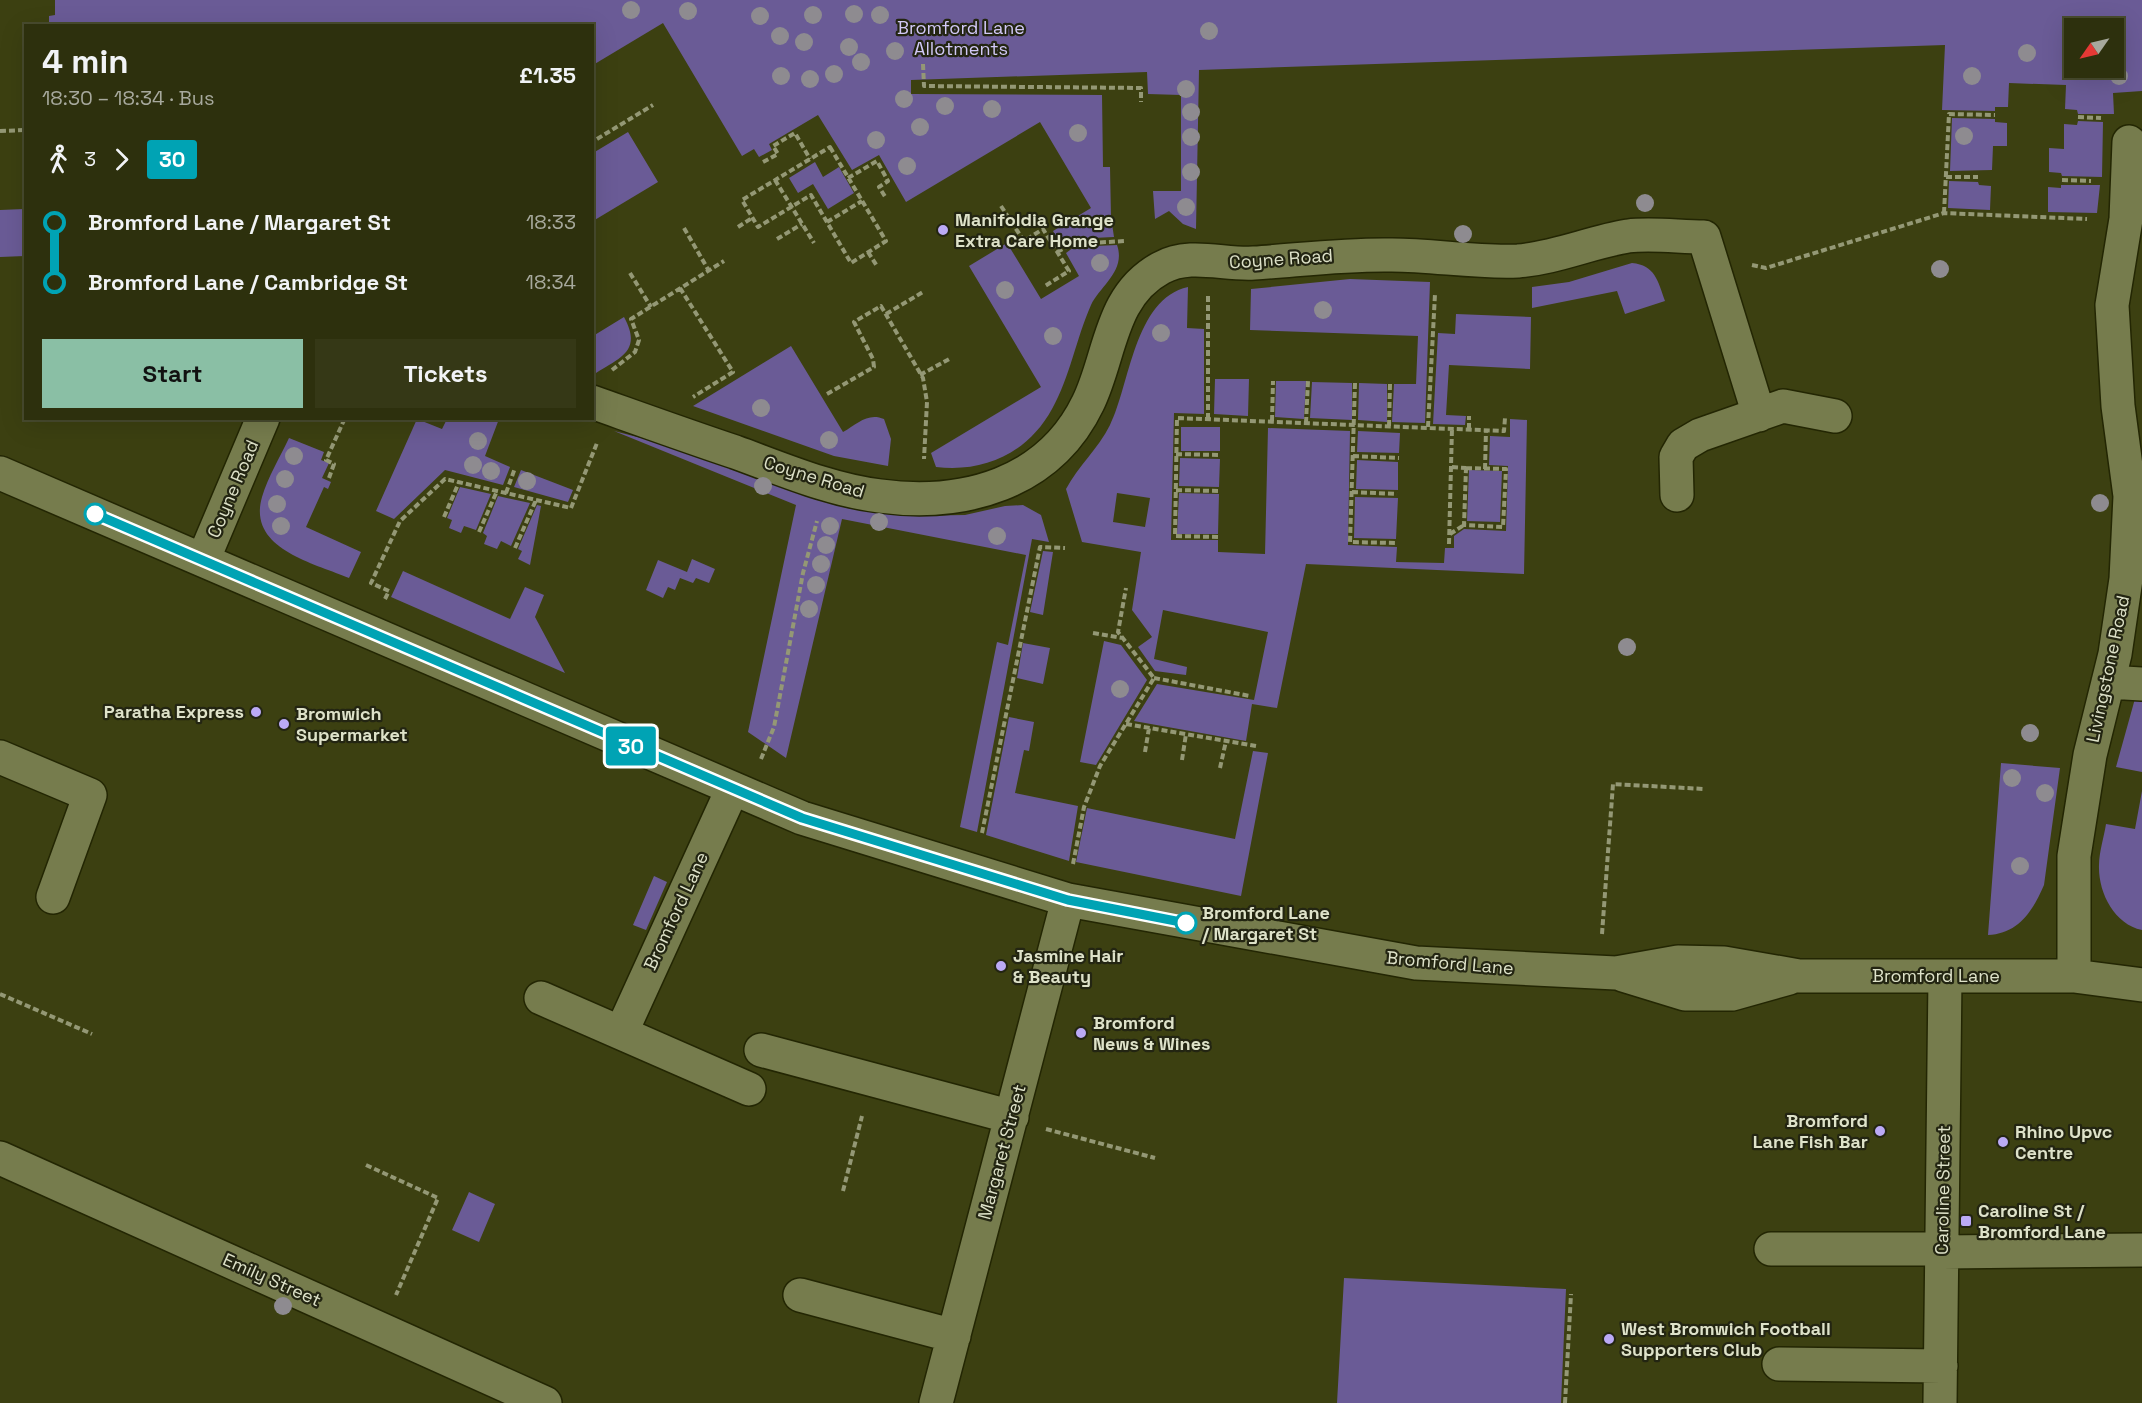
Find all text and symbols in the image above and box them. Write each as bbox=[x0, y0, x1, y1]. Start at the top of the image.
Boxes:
park label: Bromford Lane Allotments bbox=[897, 16, 1025, 60]
north arrow bbox=[2064, 18, 2124, 78]
map controls bbox=[2064, 18, 2124, 78]
text: 4 min bbox=[42, 41, 129, 83]
text: £1.35 bbox=[519, 61, 576, 89]
text: 18:30 – 18:34 · Bus bbox=[42, 85, 215, 111]
icon: walk bbox=[42, 143, 75, 176]
icon: forward bbox=[105, 143, 138, 176]
text: 3 bbox=[84, 146, 96, 172]
text: 30 bbox=[159, 146, 185, 173]
text: Bromford Lane / Margaret St bbox=[88, 208, 391, 236]
place label: Manifoldia Grange Extra Care Home bbox=[955, 208, 1114, 252]
text: 18:33 bbox=[526, 209, 576, 235]
marker: Manifoldia Grange Extra Care Home bbox=[936, 223, 950, 237]
street label: Coyne Road bbox=[1228, 243, 1334, 274]
text: Bromford Lane / Cambridge St bbox=[88, 268, 408, 296]
text: 18:34 bbox=[526, 269, 576, 295]
button: Start bbox=[42, 339, 303, 408]
button: Tickets bbox=[315, 339, 576, 408]
street label: Coyne Road bbox=[202, 436, 263, 541]
street label: Coyne Road bbox=[761, 450, 867, 503]
unlabelled marker bbox=[84, 503, 106, 525]
street label: Livingstone Road bbox=[2081, 593, 2134, 745]
place label: Paratha Express bbox=[104, 700, 244, 723]
place label: Bromwich Supermarket bbox=[296, 702, 408, 746]
marker: Paratha Express bbox=[249, 705, 263, 719]
marker: Bromwich Supermarket bbox=[277, 717, 291, 731]
line badge: 30 bbox=[604, 726, 658, 766]
text: 30 bbox=[618, 733, 644, 760]
street label: Bromford Lane bbox=[638, 848, 713, 974]
place label: Bromford Lane / Margaret St bbox=[1201, 901, 1330, 945]
marker: Bromford Lane / Margaret St bbox=[1175, 912, 1197, 934]
place label: Jasmine Hair & Beauty bbox=[1013, 944, 1123, 988]
street label: Bromford Lane bbox=[1385, 945, 1515, 980]
marker: Jasmine Hair & Beauty bbox=[994, 959, 1008, 973]
street label: Bromford Lane bbox=[1872, 964, 2000, 987]
place label: Bromford News & Wines bbox=[1093, 1011, 1211, 1055]
marker: Bromford News & Wines bbox=[1074, 1026, 1088, 1040]
street label: Margaret Street bbox=[972, 1082, 1031, 1222]
place label: Bromford Lane Fish Bar bbox=[1753, 1109, 1868, 1153]
place label: Rhino Upvc Centre bbox=[2015, 1120, 2112, 1164]
marker: Bromford Lane Fish Bar bbox=[1873, 1124, 1887, 1138]
street label: Caroline Street bbox=[1930, 1125, 1955, 1255]
marker: Rhino Upvc Centre bbox=[1996, 1135, 2010, 1149]
place label: Caroline St / Bromford Lane bbox=[1978, 1199, 2106, 1243]
marker: Caroline St / Bromford Lane bbox=[1959, 1214, 1973, 1228]
street label: Emily Street bbox=[220, 1248, 325, 1311]
place label: West Bromwich Football Supporters Club bbox=[1621, 1317, 1831, 1361]
marker: West Bromwich Football Supporters Club bbox=[1602, 1332, 1616, 1346]

